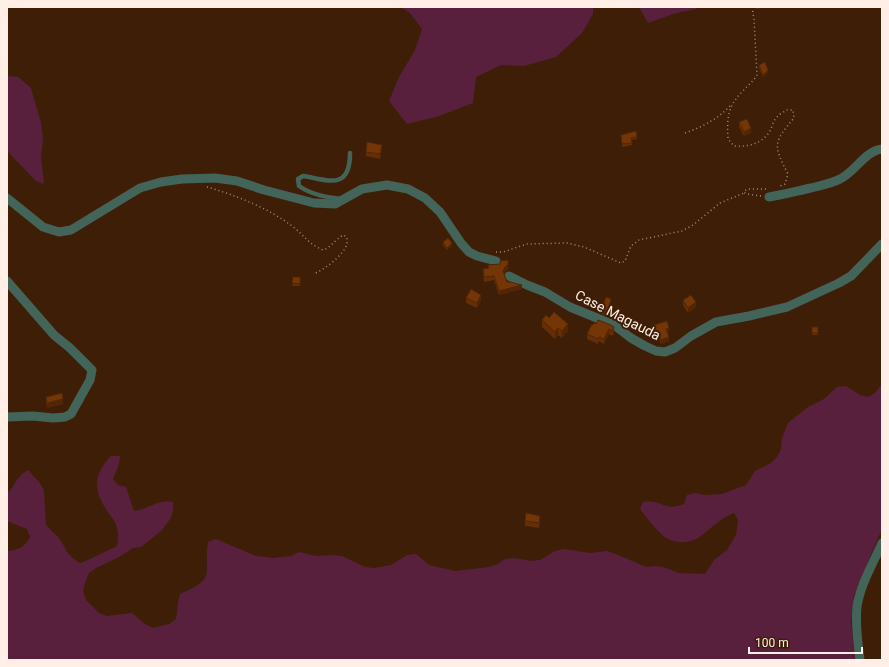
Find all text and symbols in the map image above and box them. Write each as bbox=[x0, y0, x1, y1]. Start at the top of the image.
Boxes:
street label: Case Magauda bbox=[573, 287, 663, 343]
scale bar bbox=[749, 629, 862, 655]
text: 100 m bbox=[755, 636, 789, 650]

